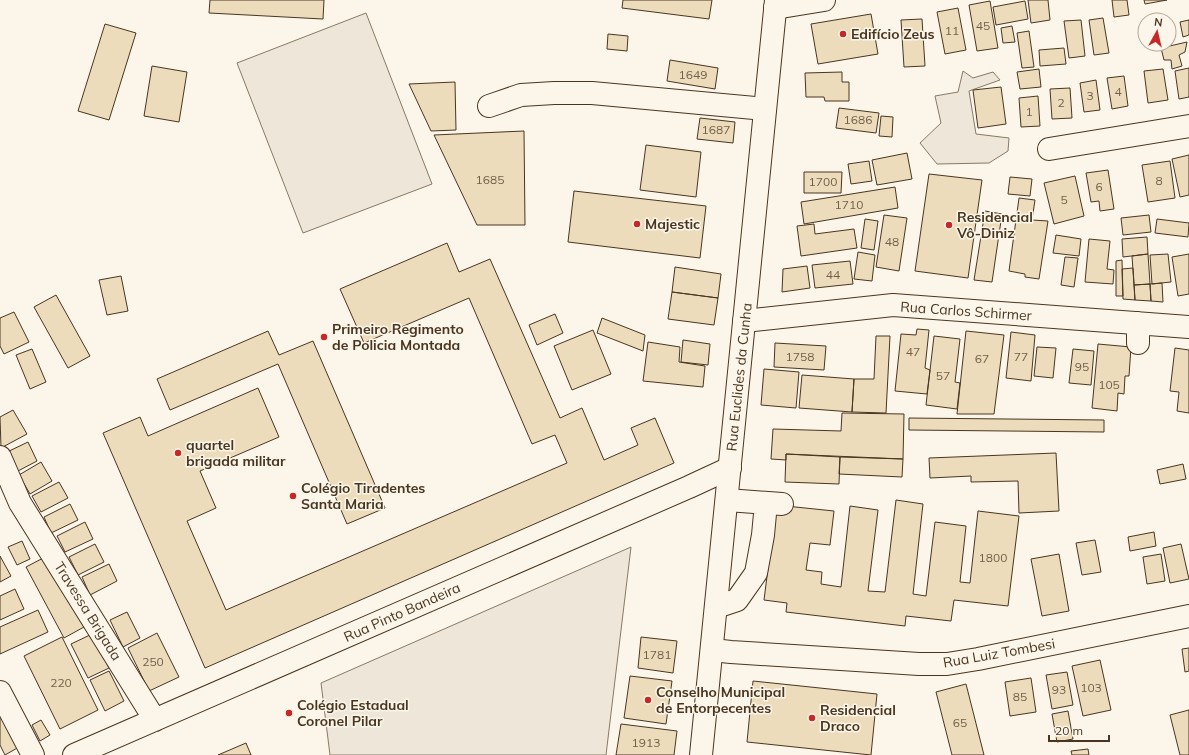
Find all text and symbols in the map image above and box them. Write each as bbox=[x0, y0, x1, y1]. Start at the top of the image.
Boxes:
north arrow bbox=[1137, 12, 1177, 52]
text: N bbox=[1153, 15, 1163, 30]
house number: 45 bbox=[976, 18, 990, 33]
house number: 11 bbox=[945, 23, 959, 38]
place label: Edifício Zeus bbox=[851, 25, 935, 43]
marker: Edifício Zeus bbox=[838, 29, 848, 39]
house number: 1649 bbox=[679, 67, 707, 82]
house number: 4 bbox=[1114, 84, 1122, 99]
house number: 3 bbox=[1086, 88, 1094, 103]
house number: 2 bbox=[1057, 95, 1065, 110]
house number: 1 bbox=[1025, 104, 1033, 119]
house number: 1686 bbox=[844, 112, 872, 127]
house number: 1687 bbox=[702, 122, 730, 137]
house number: 1685 bbox=[476, 172, 504, 187]
house number: 8 bbox=[1155, 173, 1163, 188]
house number: 1700 bbox=[809, 174, 837, 189]
house number: 6 bbox=[1095, 179, 1103, 194]
house number: 5 bbox=[1060, 192, 1068, 207]
house number: 1710 bbox=[835, 197, 863, 212]
place label: Residencial Vô-Diniz bbox=[956, 208, 1033, 242]
place label: Majestic bbox=[645, 215, 700, 233]
marker: Majestic bbox=[632, 219, 642, 229]
marker: Residencial Vô-Diniz bbox=[944, 220, 954, 230]
house number: 48 bbox=[885, 234, 899, 249]
house number: 44 bbox=[826, 267, 840, 282]
street label: Rua Carlos Schirmer bbox=[900, 297, 1033, 325]
street label: Rua Euclides da Cunha bbox=[722, 302, 756, 452]
place label: Primeiro Regimento de Policia Montada bbox=[332, 320, 464, 354]
marker: Primeiro Regimento de Policia Montada bbox=[319, 332, 329, 342]
house number: 47 bbox=[906, 344, 920, 359]
house number: 1758 bbox=[786, 349, 814, 364]
house number: 77 bbox=[1014, 349, 1028, 364]
house number: 67 bbox=[975, 351, 989, 366]
house number: 95 bbox=[1075, 359, 1089, 374]
house number: 57 bbox=[936, 368, 950, 383]
house number: 105 bbox=[1098, 377, 1120, 392]
place label: quartel brigada militar bbox=[186, 436, 286, 470]
marker: quartel brigada militar bbox=[173, 448, 183, 458]
place label: Colégio Tiradentes Santa Maria bbox=[301, 479, 425, 513]
marker: Colégio Tiradentes Santa Maria bbox=[288, 491, 298, 501]
house number: 1800 bbox=[979, 550, 1007, 565]
street label: Travessa Brigada bbox=[50, 558, 126, 664]
street label: Rua Pinto Bandeira bbox=[341, 578, 463, 646]
street label: Rua Luiz Tombesi bbox=[941, 634, 1057, 672]
house number: 1781 bbox=[643, 647, 671, 662]
house number: 250 bbox=[142, 654, 164, 669]
house number: 220 bbox=[50, 675, 72, 690]
house number: 103 bbox=[1080, 680, 1102, 695]
house number: 93 bbox=[1052, 682, 1066, 697]
place label: Conselho Municipal de Entorpecentes bbox=[656, 683, 785, 717]
house number: 85 bbox=[1013, 689, 1027, 704]
marker: Conselho Municipal de Entorpecentes bbox=[643, 695, 653, 705]
place label: Colégio Estadual Coronel Pilar bbox=[297, 696, 409, 730]
place label: Residencial Draco bbox=[820, 701, 896, 735]
marker: Colégio Estadual Coronel Pilar bbox=[284, 708, 294, 718]
marker: Residencial Draco bbox=[807, 713, 817, 723]
house number: 65 bbox=[953, 715, 967, 730]
scale bar bbox=[1049, 717, 1109, 743]
text: 20 m bbox=[1055, 723, 1083, 738]
house number: 1913 bbox=[632, 735, 660, 750]

